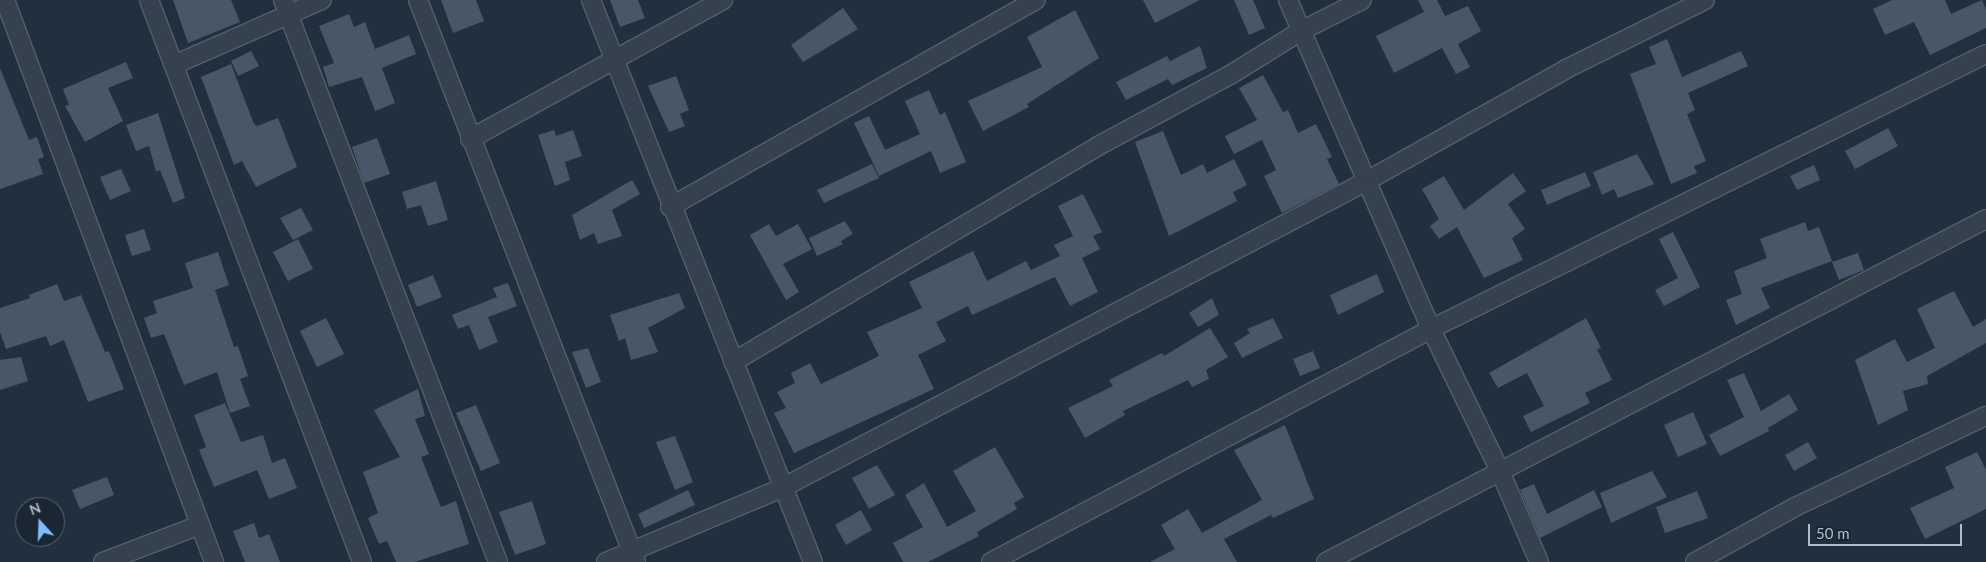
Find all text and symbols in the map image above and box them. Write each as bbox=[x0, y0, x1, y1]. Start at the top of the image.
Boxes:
north arrow bbox=[15, 497, 65, 547]
text: N bbox=[27, 499, 43, 518]
scale bar bbox=[1811, 514, 1965, 546]
text: 50 m bbox=[1816, 524, 1850, 542]

